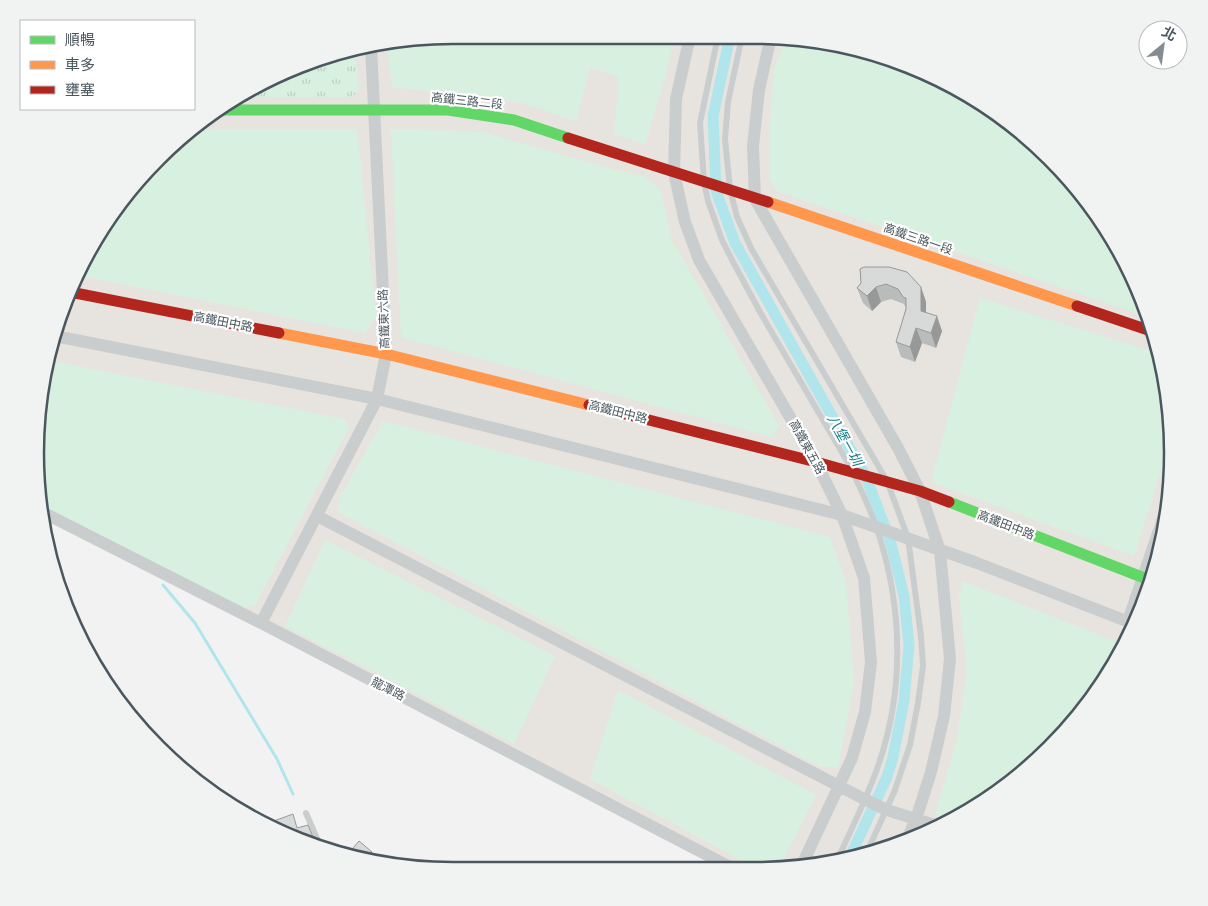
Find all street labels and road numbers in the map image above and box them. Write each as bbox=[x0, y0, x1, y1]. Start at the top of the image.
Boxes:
street label: 高鐵三路二段 bbox=[430, 89, 504, 113]
street label: 高鐵三路一段 bbox=[881, 220, 955, 258]
street label: 高鐵東六路 bbox=[375, 289, 393, 349]
street label: 高鐵田中路 bbox=[192, 308, 254, 336]
street label: 高鐵田中路 bbox=[587, 397, 649, 427]
street label: 高鐵東五路 bbox=[785, 417, 829, 477]
street label: 高鐵田中路 bbox=[975, 507, 1037, 543]
street label: 龍潭路 bbox=[368, 674, 408, 704]

